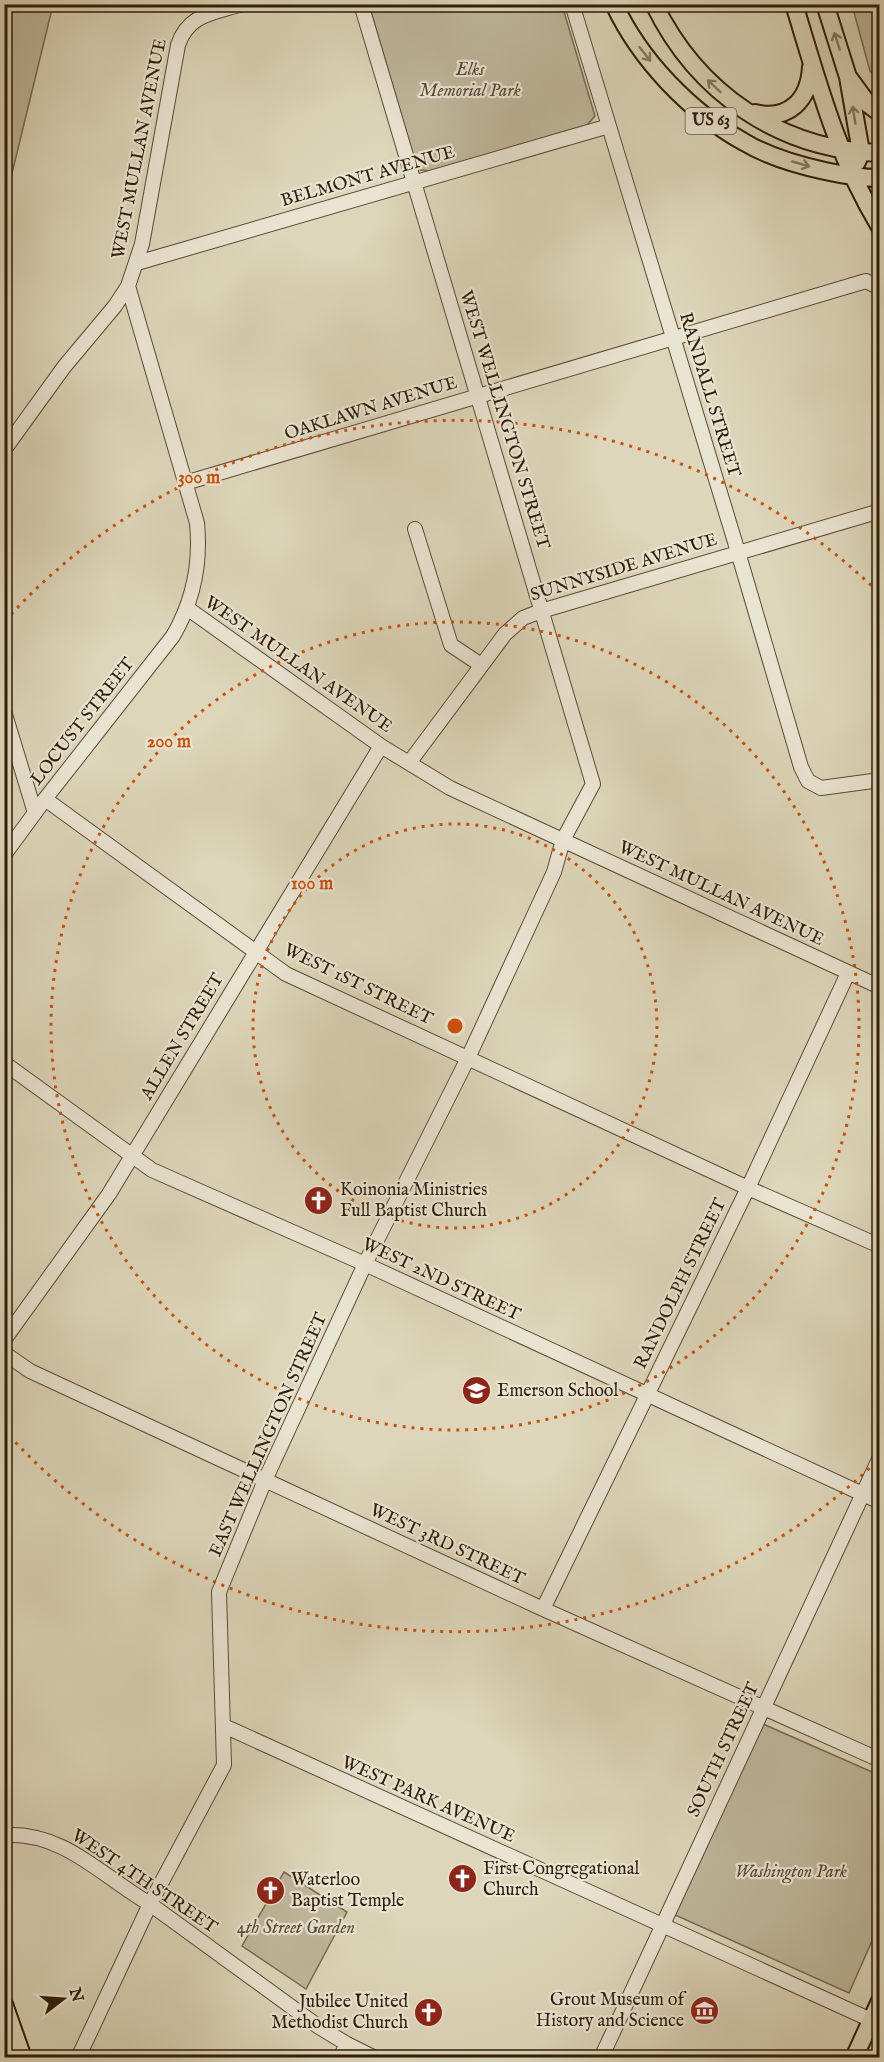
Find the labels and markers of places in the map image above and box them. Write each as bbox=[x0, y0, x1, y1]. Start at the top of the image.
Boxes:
centre of rings bbox=[445, 1016, 465, 1036]
place label: Koinonia Ministries Full Baptist Church bbox=[340, 1179, 487, 1223]
church icon: Koinonia Ministries Full Baptist Church bbox=[303, 1184, 335, 1216]
school or university icon: Emerson School bbox=[460, 1375, 492, 1407]
place label: Emerson School bbox=[497, 1380, 618, 1403]
place label: First Congregational Church bbox=[483, 1858, 639, 1902]
church icon: First Congregational Church bbox=[446, 1863, 478, 1895]
place label: Waterloo Baptist Temple bbox=[291, 1869, 404, 1913]
church icon: Waterloo Baptist Temple bbox=[254, 1874, 286, 1906]
place label: Grout Museum of History and Science bbox=[536, 1989, 687, 2033]
place label: Jubilee United Methodist Church bbox=[271, 1991, 408, 2035]
museum icon: Grout Museum of History and Science bbox=[689, 1994, 721, 2026]
church icon: Jubilee United Methodist Church bbox=[413, 1996, 445, 2028]

